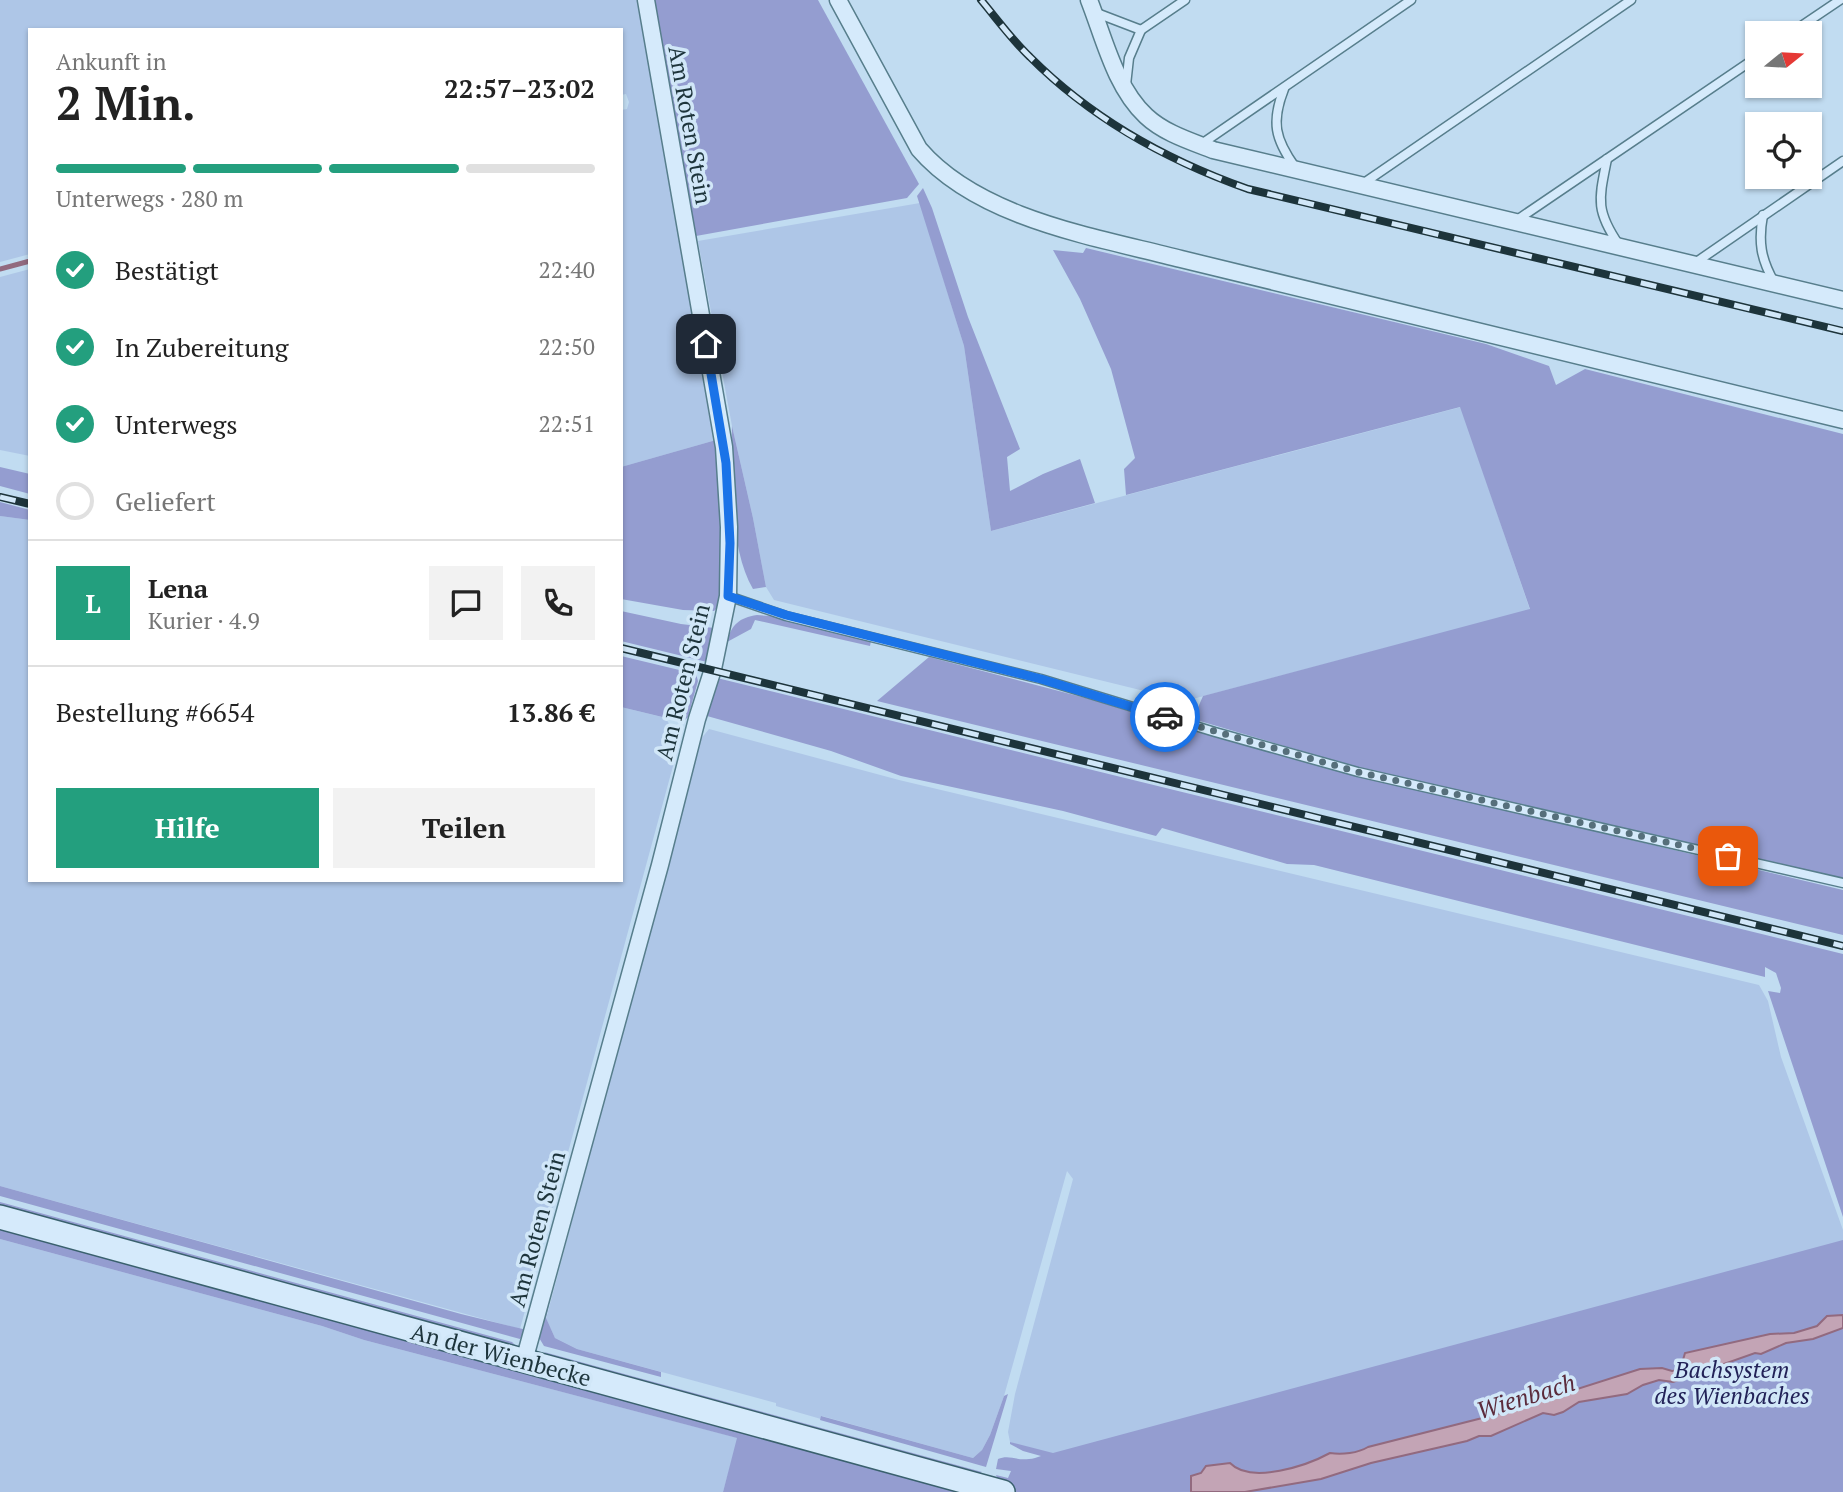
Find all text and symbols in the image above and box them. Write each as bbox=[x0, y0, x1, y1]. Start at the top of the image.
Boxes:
north arrow bbox=[1745, 21, 1822, 98]
map controls bbox=[1745, 21, 1822, 189]
street label: Am Roten Stein bbox=[661, 43, 720, 207]
text: Ankunft in bbox=[56, 46, 166, 77]
text: 22:57–23:02 bbox=[444, 71, 595, 105]
text: 2 Min. bbox=[56, 72, 196, 133]
button: locate bbox=[1745, 112, 1822, 189]
text: Unterwegs · 280 m bbox=[56, 183, 243, 214]
icon: check bbox=[56, 251, 94, 289]
text: Bestätigt bbox=[115, 253, 219, 287]
text: 22:40 bbox=[538, 254, 595, 285]
pin bbox=[676, 314, 736, 374]
icon: home bbox=[687, 325, 725, 363]
icon: check bbox=[56, 328, 94, 366]
text: In Zubereitung bbox=[115, 330, 289, 364]
text: 22:50 bbox=[538, 331, 595, 362]
icon: check bbox=[56, 405, 94, 443]
text: Unterwegs bbox=[115, 407, 238, 441]
text: 22:51 bbox=[538, 408, 595, 439]
text: Geliefert bbox=[115, 484, 216, 518]
button: chat bbox=[429, 566, 503, 640]
button: phone bbox=[521, 566, 595, 640]
text: Lena bbox=[148, 571, 208, 605]
text: L bbox=[85, 586, 101, 620]
street label: Am Roten Stein bbox=[648, 600, 717, 763]
text: Kurier · 4.9 bbox=[148, 605, 260, 636]
courier bbox=[1130, 682, 1200, 752]
text: Bestellung #6654 bbox=[56, 695, 254, 729]
text: 13.86 € bbox=[507, 695, 595, 729]
icon: car bbox=[1146, 698, 1184, 736]
button: Hilfe bbox=[56, 788, 319, 868]
button: Teilen bbox=[333, 788, 595, 868]
pin bbox=[1698, 826, 1758, 886]
icon: bag bbox=[1709, 837, 1747, 875]
street label: Am Roten Stein bbox=[501, 1147, 572, 1310]
street label: An der Wienbecke bbox=[408, 1316, 595, 1393]
park label: Bachsystem des Wienbaches bbox=[1654, 1354, 1810, 1411]
water label: Wienbach bbox=[1472, 1366, 1579, 1426]

